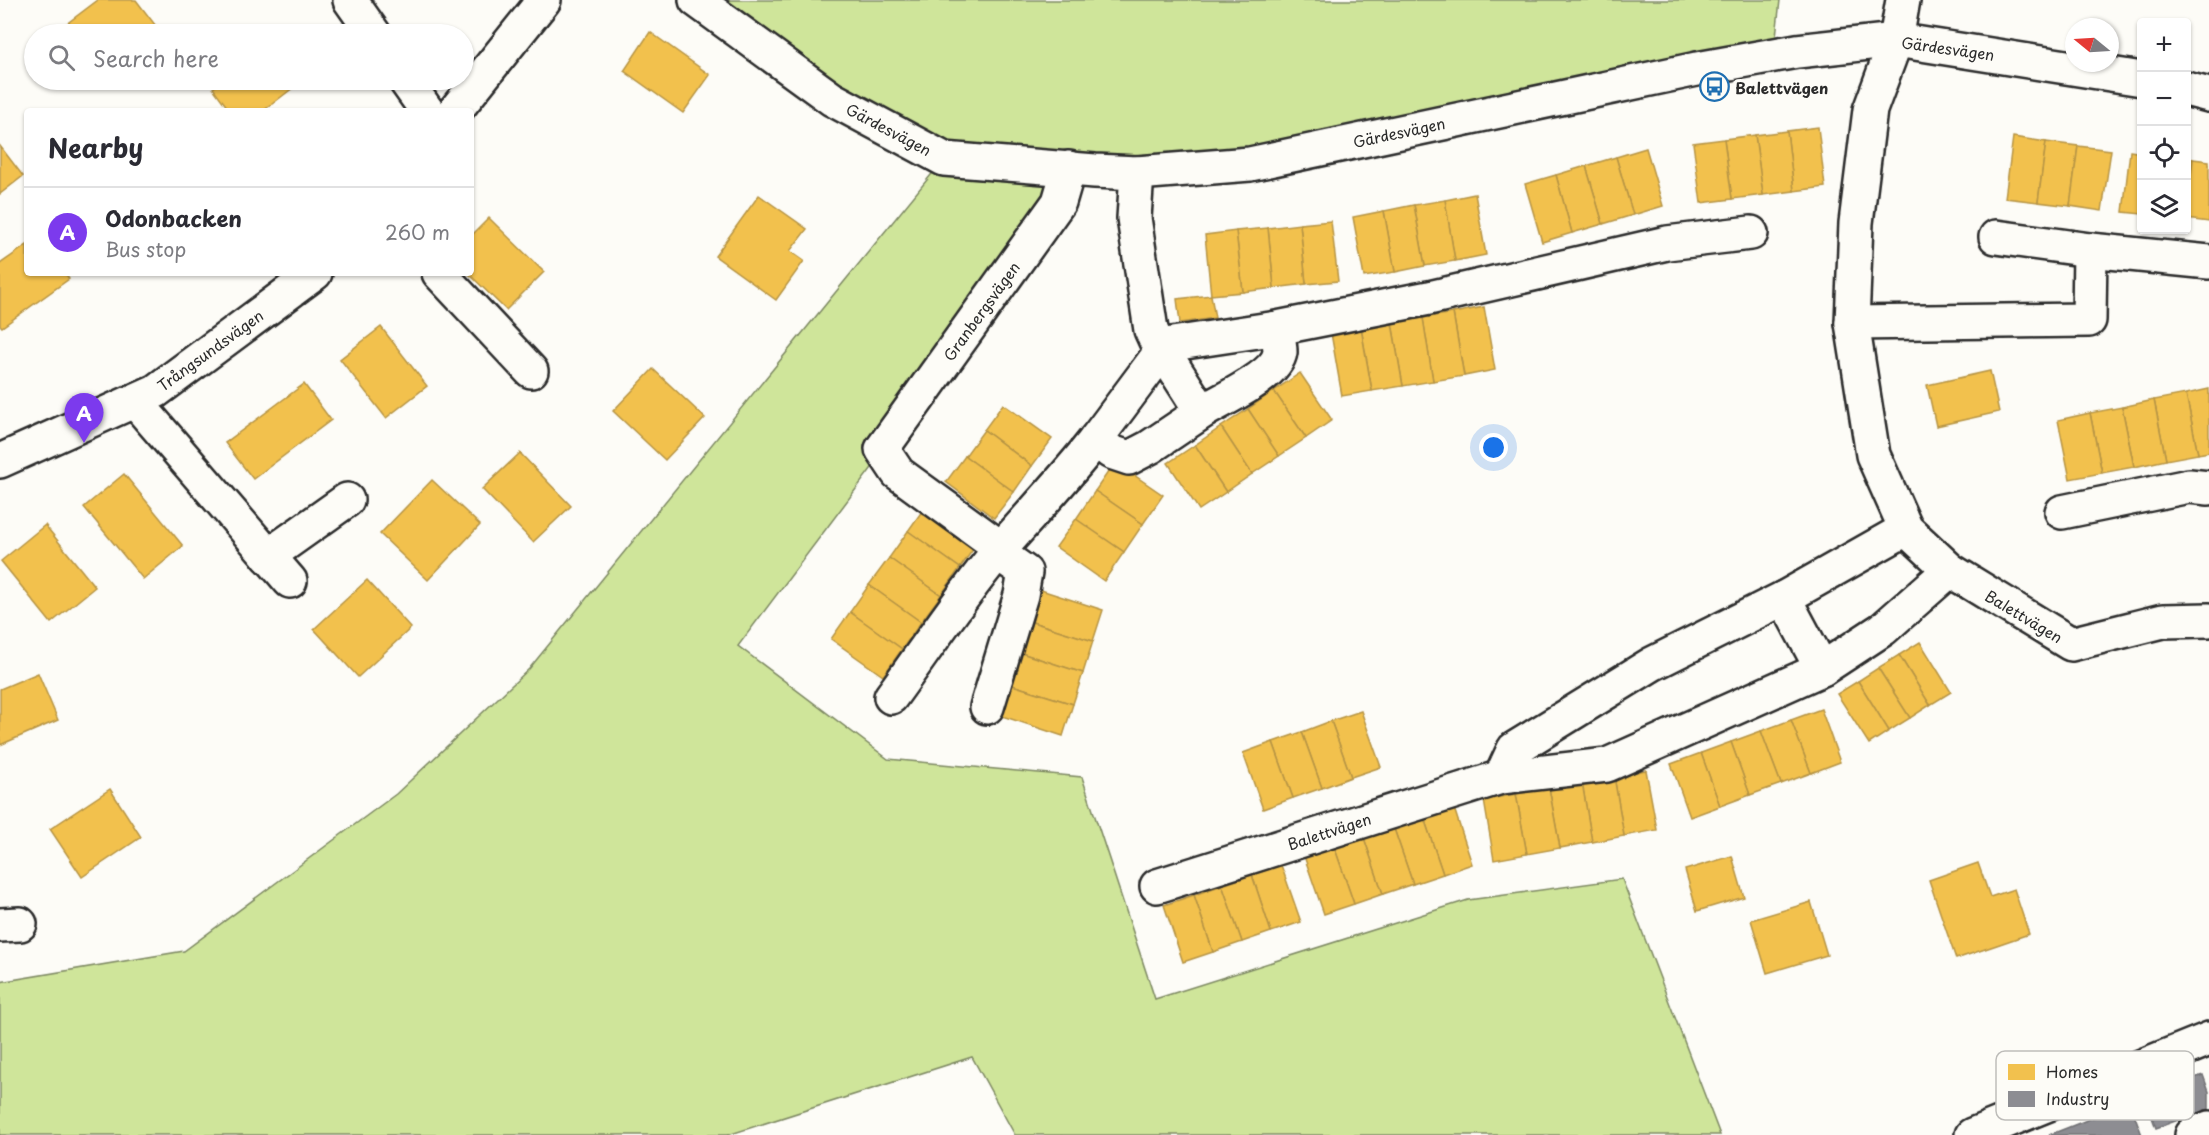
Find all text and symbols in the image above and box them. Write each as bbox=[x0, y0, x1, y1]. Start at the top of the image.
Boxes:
north arrow bbox=[2065, 18, 2119, 72]
map controls bbox=[2137, 18, 2191, 234]
button: + bbox=[2137, 18, 2191, 72]
search box bbox=[24, 24, 474, 90]
street label: Gärdesvägen bbox=[1900, 30, 1996, 66]
icon: search bbox=[45, 41, 78, 74]
text: Search here bbox=[93, 41, 219, 74]
bus stop icon: Balettvägen bbox=[1698, 71, 1730, 103]
button: − bbox=[2137, 72, 2191, 126]
place label: Balettvägen bbox=[1735, 76, 1828, 99]
street label: Gärdesvägen bbox=[842, 97, 936, 161]
street label: Gärdesvägen bbox=[1351, 111, 1447, 153]
button: locate bbox=[2137, 126, 2191, 180]
text: Nearby bbox=[48, 128, 143, 167]
button: layers bbox=[2137, 180, 2191, 234]
text: Odonbacken bbox=[105, 201, 242, 234]
text: A bbox=[60, 217, 75, 247]
text: 260 m bbox=[385, 217, 450, 247]
text: Bus stop bbox=[105, 234, 186, 264]
street label: Granbergsvägen bbox=[937, 257, 1025, 365]
street label: Trångsundsvägen bbox=[152, 304, 268, 396]
pin: A bbox=[64, 394, 104, 443]
your location bbox=[1479, 433, 1508, 462]
street label: Balettvägen bbox=[1981, 584, 2067, 648]
street label: Balettvägen bbox=[1284, 807, 1374, 855]
legend bbox=[1996, 1051, 2194, 1120]
text: Homes bbox=[2046, 1059, 2098, 1083]
text: Industry bbox=[2046, 1086, 2109, 1110]

